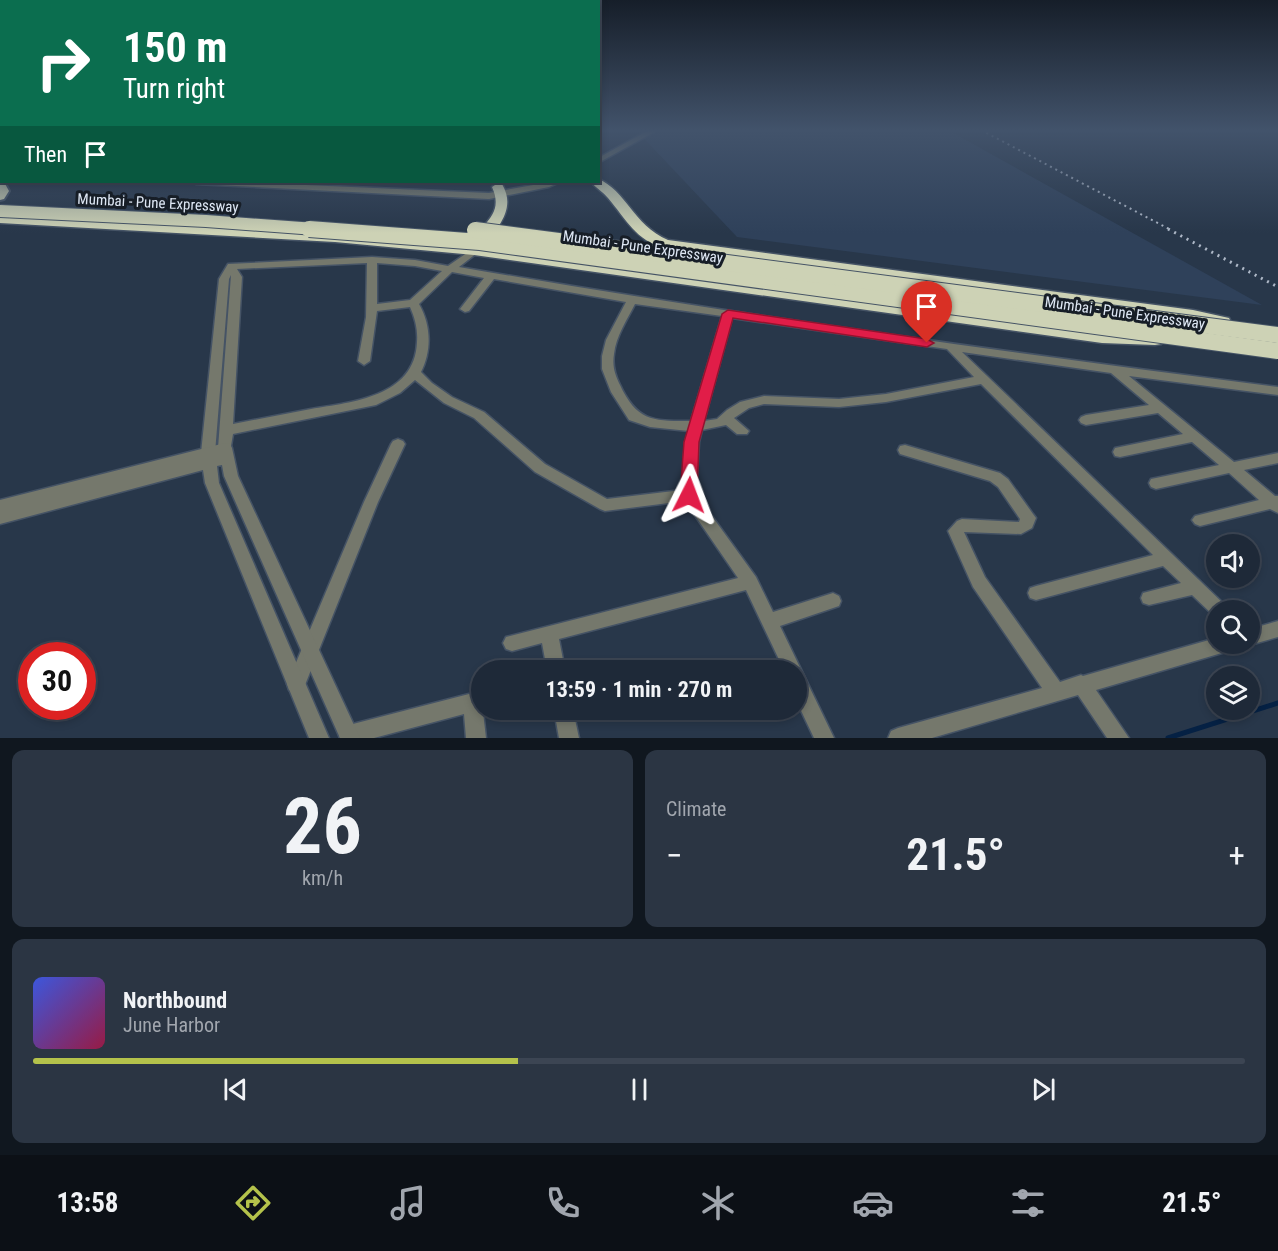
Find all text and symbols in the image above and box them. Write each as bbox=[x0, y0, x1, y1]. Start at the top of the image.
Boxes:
text: 150 m bbox=[123, 23, 228, 72]
icon: right bbox=[24, 24, 102, 102]
text: Turn right bbox=[123, 73, 225, 105]
icon: arrive bbox=[79, 138, 112, 171]
text: Then bbox=[24, 142, 67, 167]
street label: Mumbai - Pune Expressway bbox=[77, 190, 239, 216]
street label: Mumbai - Pune Expressway bbox=[562, 227, 724, 267]
pin bbox=[901, 281, 952, 343]
icon: arrive bbox=[910, 290, 943, 323]
street label: Mumbai - Pune Expressway bbox=[1044, 293, 1206, 333]
position arrow bbox=[657, 463, 721, 527]
map controls bbox=[1206, 534, 1260, 720]
button: sound bbox=[1206, 534, 1260, 588]
button: search bbox=[1206, 600, 1260, 654]
speed limit sign: 30 bbox=[18, 642, 96, 720]
button: layers bbox=[1206, 666, 1260, 720]
text: 13:59 · 1 min · 270 m bbox=[546, 677, 732, 702]
text: 26 bbox=[283, 781, 362, 872]
text: Climate bbox=[666, 797, 726, 821]
text: 21.5° bbox=[906, 828, 1005, 881]
text: − bbox=[666, 836, 683, 875]
text: + bbox=[1229, 836, 1245, 875]
text: km/h bbox=[302, 866, 343, 890]
text: Northbound bbox=[123, 988, 227, 1013]
text: June Harbor bbox=[123, 1013, 220, 1037]
icon: previous bbox=[219, 1073, 252, 1106]
icon: pause bbox=[623, 1073, 656, 1106]
icon: next bbox=[1027, 1073, 1060, 1106]
icon: directions bbox=[232, 1182, 274, 1224]
icon: music bbox=[387, 1182, 429, 1224]
icon: phone bbox=[542, 1182, 584, 1224]
icon: climate bbox=[697, 1182, 739, 1224]
icon: car bbox=[852, 1182, 894, 1224]
icon: filters bbox=[1007, 1182, 1049, 1224]
text: 13:58 bbox=[57, 1187, 119, 1219]
text: 21.5° bbox=[1162, 1187, 1221, 1219]

